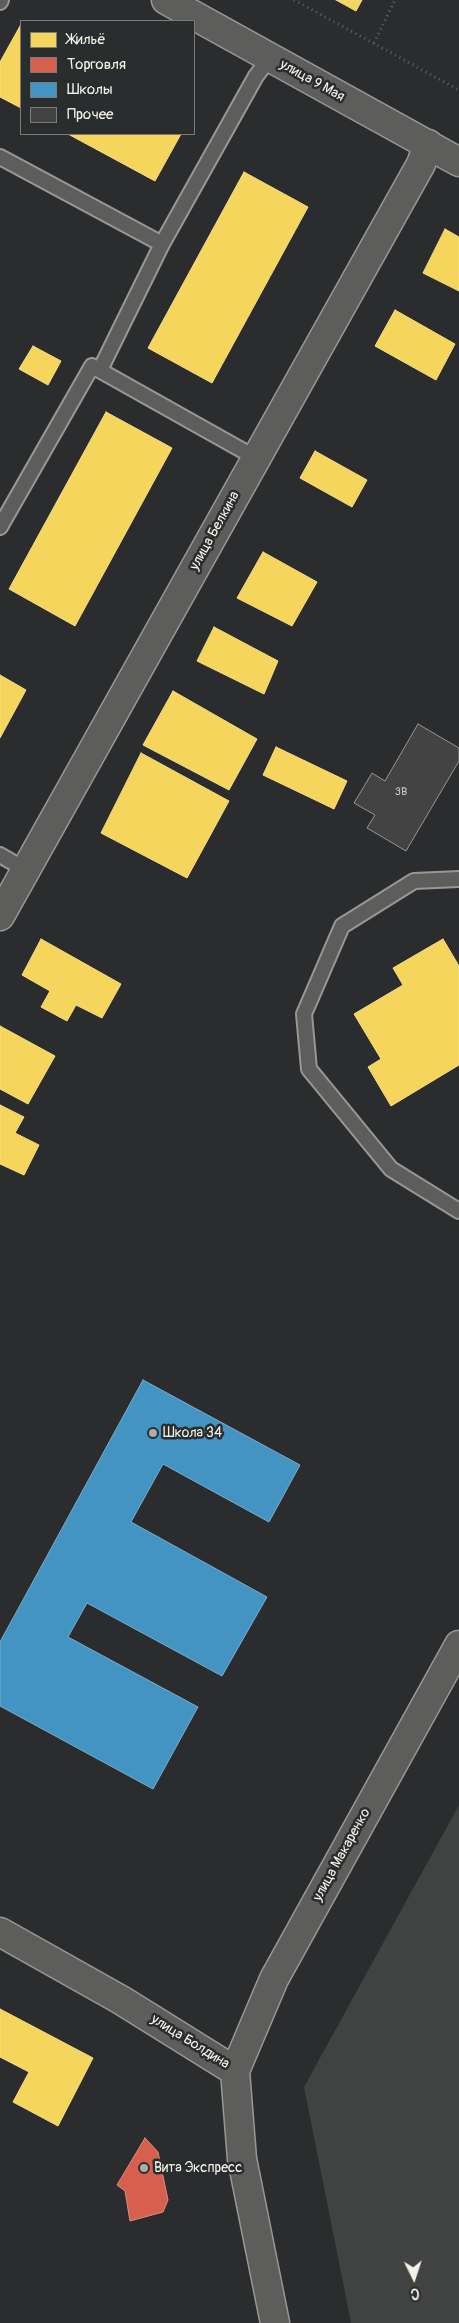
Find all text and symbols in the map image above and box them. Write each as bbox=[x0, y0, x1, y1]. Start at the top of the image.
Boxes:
legend bbox=[20, 20, 195, 135]
text: Жильё bbox=[67, 30, 106, 49]
text: Торговля bbox=[67, 55, 126, 74]
street label: улица 9 Мая bbox=[277, 56, 347, 106]
text: Школы bbox=[67, 80, 113, 99]
text: Прочее bbox=[67, 105, 114, 124]
street label: улица Белкина bbox=[186, 489, 244, 573]
house number: 3В bbox=[395, 785, 407, 799]
place label: Школа 34 bbox=[163, 1425, 222, 1441]
marker: Школа 34 bbox=[147, 1427, 159, 1439]
street label: улица Макаренко bbox=[310, 1806, 374, 1904]
street label: улица Болдина bbox=[148, 2011, 232, 2073]
place label: Вита Экспресс bbox=[154, 2160, 242, 2176]
marker: Вита Экспресс bbox=[138, 2162, 150, 2174]
north arrow bbox=[389, 2253, 439, 2303]
text: С bbox=[410, 2285, 420, 2302]

